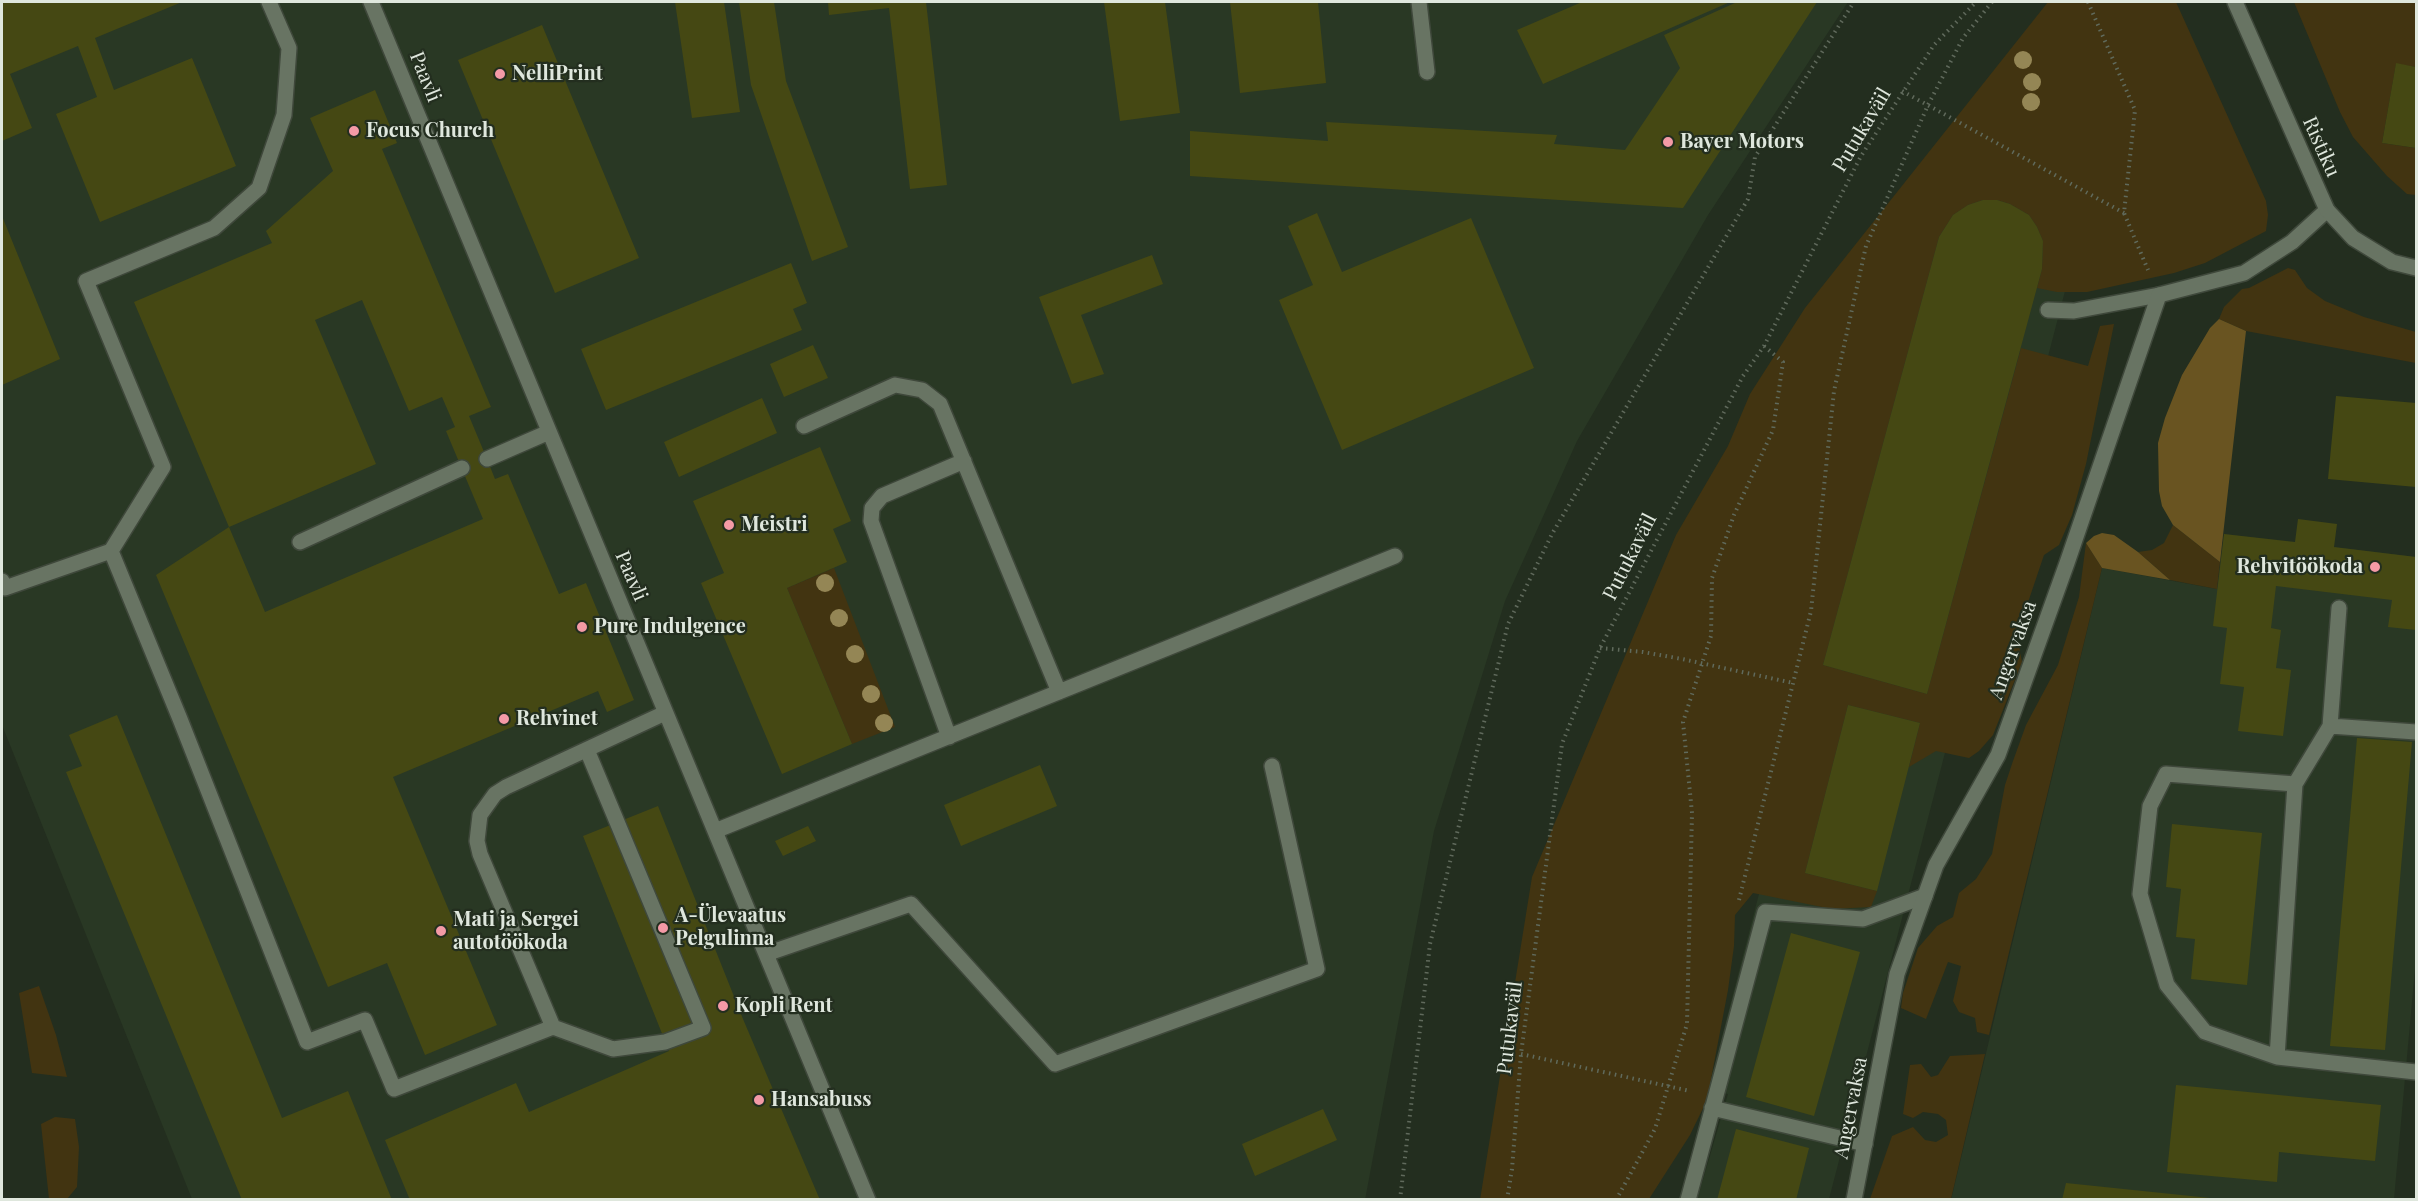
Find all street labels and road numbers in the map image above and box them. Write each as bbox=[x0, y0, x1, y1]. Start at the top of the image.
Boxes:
street label: Paavli bbox=[404, 48, 446, 106]
street label: Putukaväil bbox=[1828, 84, 1896, 176]
street label: Ristiku bbox=[2297, 113, 2345, 181]
street label: Putukaväil bbox=[1598, 510, 1662, 604]
street label: Paavli bbox=[610, 547, 652, 605]
street label: Angervaksa bbox=[1984, 597, 2042, 703]
street label: Putukaväil bbox=[1492, 980, 1528, 1076]
street label: Angervaksa bbox=[1829, 1055, 1873, 1161]

